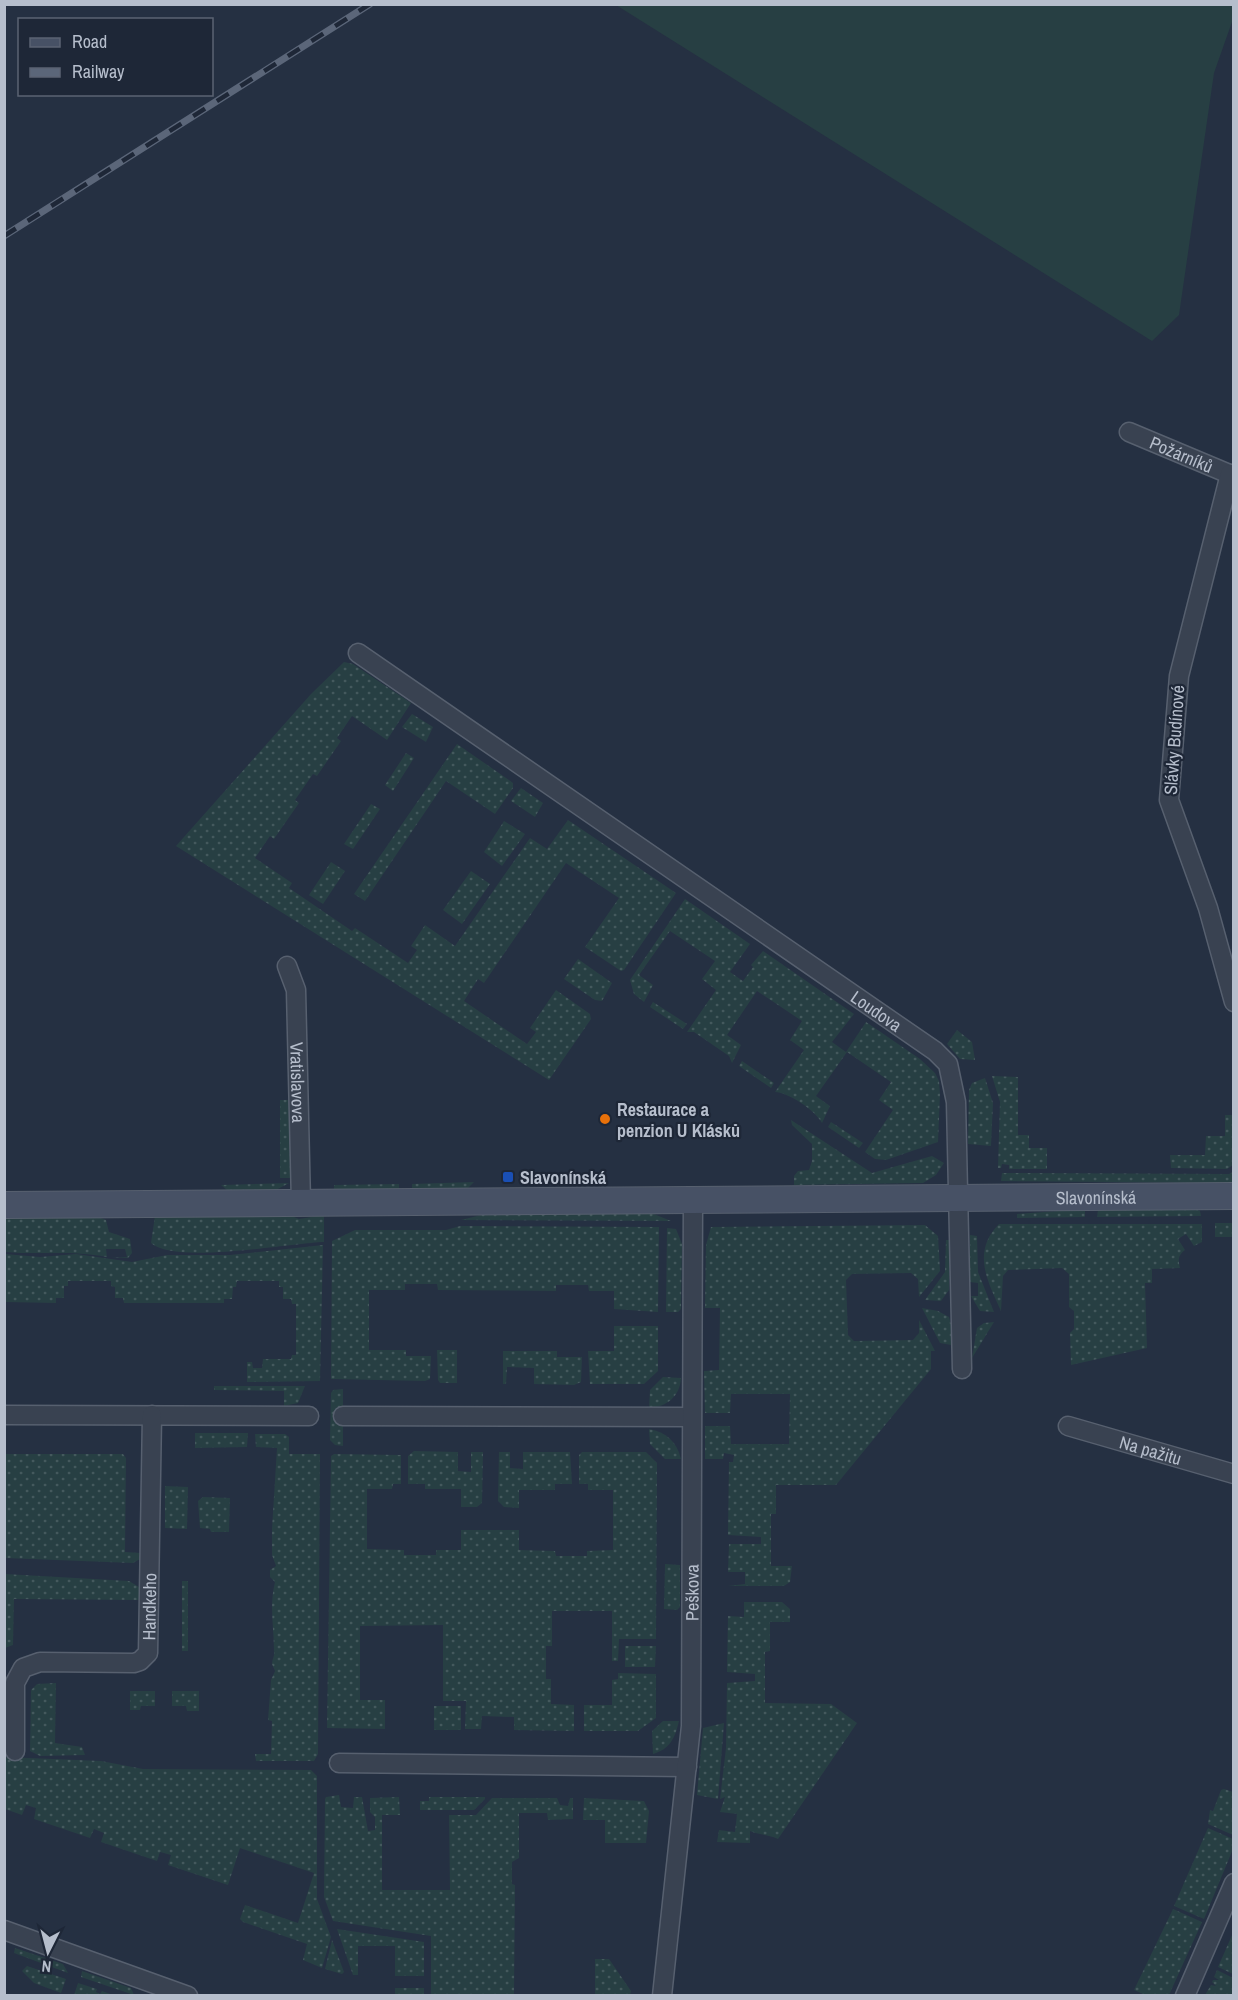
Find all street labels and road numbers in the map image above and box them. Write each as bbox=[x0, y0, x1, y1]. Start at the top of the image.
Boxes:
street label: Požárníků bbox=[1146, 430, 1217, 478]
street label: Slávky Budínové bbox=[1158, 684, 1190, 796]
street label: Loudova bbox=[846, 984, 907, 1037]
street label: Vratislavova bbox=[285, 1042, 312, 1123]
street label: Slavonínská bbox=[1056, 1184, 1136, 1210]
street label: Na pažitu bbox=[1117, 1429, 1184, 1471]
street label: Peškova bbox=[679, 1564, 704, 1621]
street label: Handkeho bbox=[136, 1573, 162, 1641]

